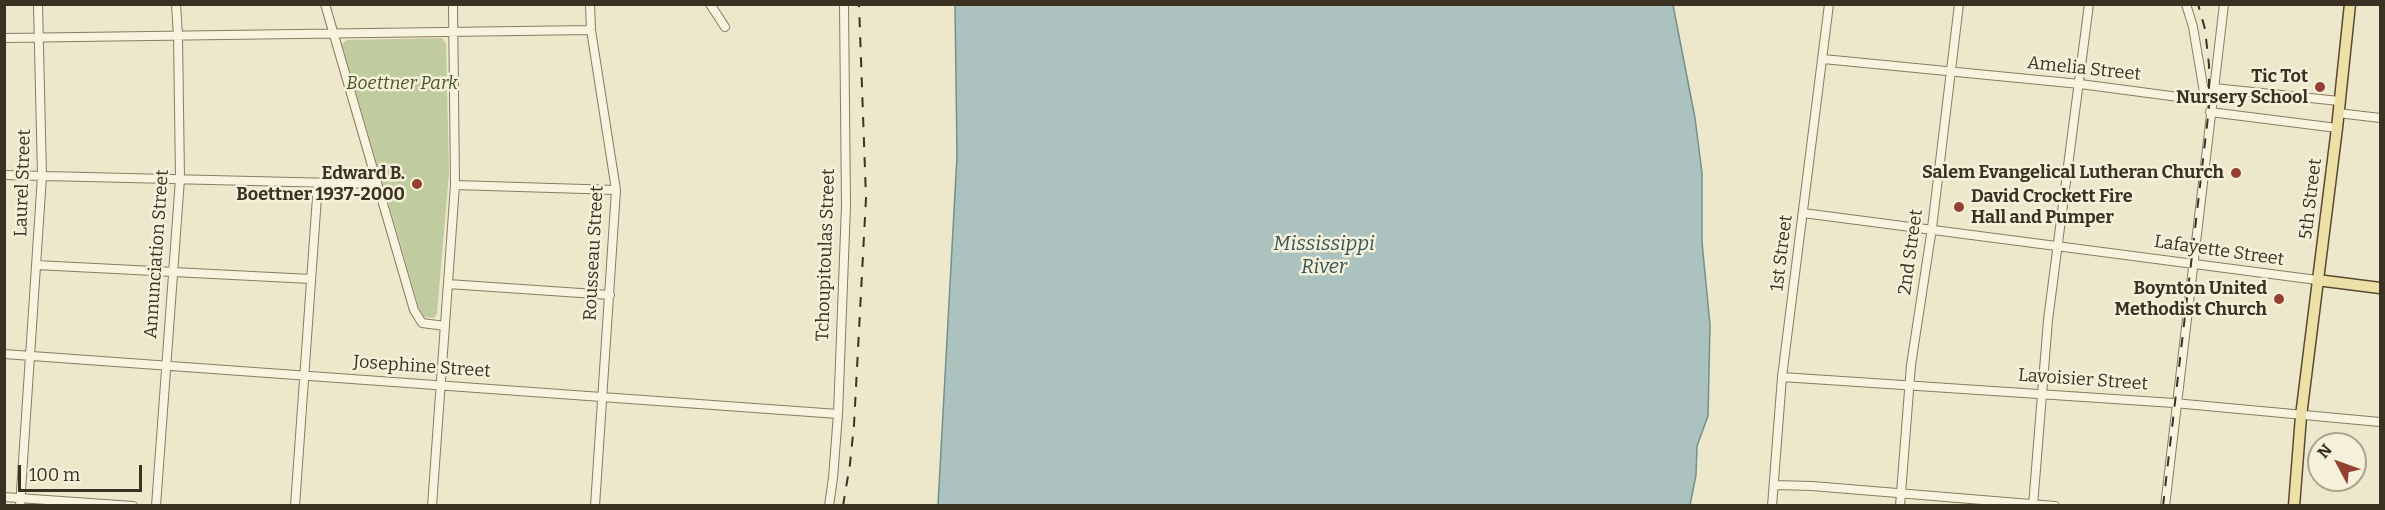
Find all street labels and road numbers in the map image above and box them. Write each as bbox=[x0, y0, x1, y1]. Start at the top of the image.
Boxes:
street label: Amelia Street bbox=[2026, 52, 2142, 86]
street label: Laurel Street bbox=[10, 129, 36, 237]
street label: 5th Street bbox=[2295, 157, 2327, 241]
street label: Tchoupitoulas Street bbox=[812, 168, 840, 342]
street label: Annunciation Street bbox=[140, 169, 174, 339]
street label: Rousseau Street bbox=[580, 185, 608, 321]
street label: 2nd Street bbox=[1894, 208, 1928, 296]
street label: 1st Street bbox=[1767, 214, 1797, 292]
street label: Lafayette Street bbox=[2153, 231, 2285, 271]
street label: Josephine Street bbox=[353, 351, 491, 383]
street label: Lavoisier Street bbox=[2017, 365, 2149, 395]

